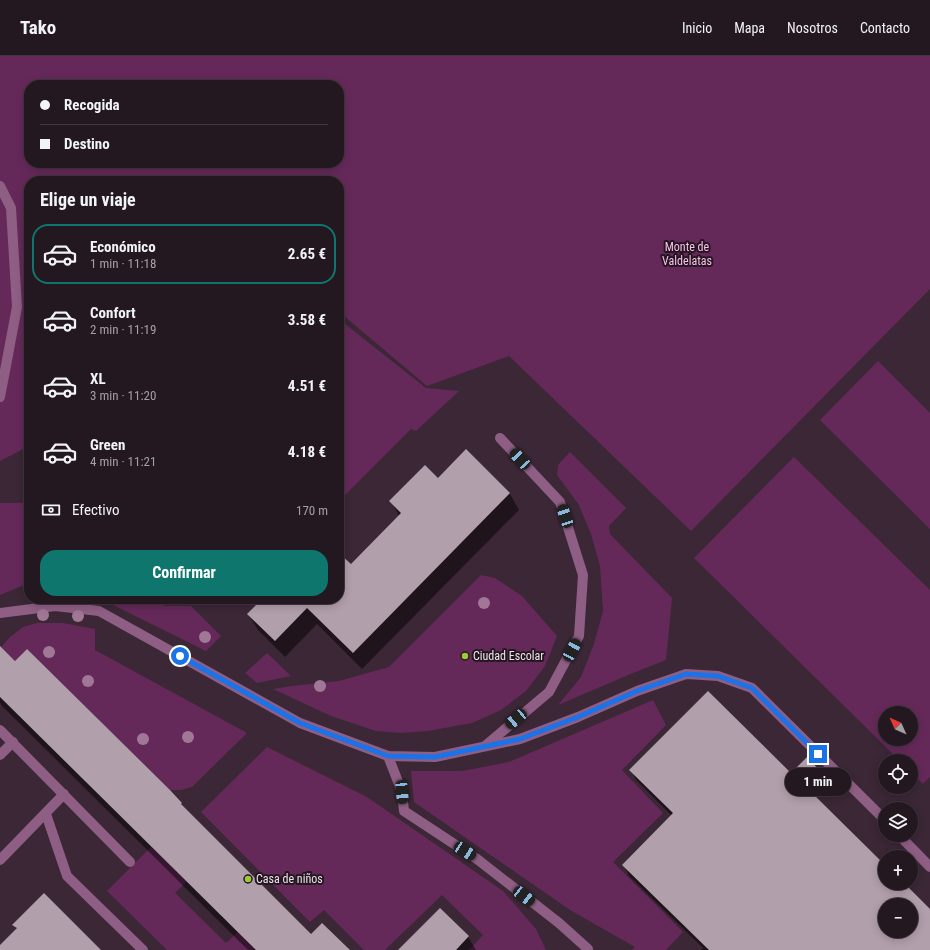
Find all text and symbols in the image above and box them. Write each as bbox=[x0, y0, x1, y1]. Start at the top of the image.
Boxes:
text: Tako bbox=[20, 16, 56, 39]
text: Inicio bbox=[682, 20, 712, 36]
text: Mapa bbox=[734, 20, 765, 36]
text: Nosotros bbox=[787, 20, 838, 36]
text: Contacto bbox=[860, 20, 910, 36]
text: Recogida bbox=[64, 96, 120, 114]
text: Destino bbox=[64, 135, 110, 153]
text: Elige un viaje bbox=[40, 189, 136, 210]
icon: car bbox=[42, 236, 78, 272]
text: Económico bbox=[90, 238, 156, 256]
park label: Monte de Valdelatas bbox=[662, 240, 712, 268]
text: 2.65 € bbox=[288, 245, 326, 263]
text: 1 min · 11:18 bbox=[90, 256, 156, 271]
icon: car bbox=[42, 302, 78, 338]
text: Confort bbox=[90, 304, 136, 322]
text: 3.58 € bbox=[288, 311, 326, 329]
text: 2 min · 11:19 bbox=[90, 322, 156, 337]
icon: car bbox=[42, 368, 78, 404]
text: XL bbox=[90, 370, 106, 388]
text: 4.51 € bbox=[288, 377, 326, 395]
text: 3 min · 11:20 bbox=[90, 388, 156, 403]
icon: car bbox=[42, 434, 78, 470]
text: Green bbox=[90, 436, 125, 454]
text: 4.18 € bbox=[288, 443, 326, 461]
car bbox=[507, 446, 533, 472]
text: 4 min · 11:21 bbox=[90, 454, 156, 469]
icon: cash bbox=[40, 499, 62, 521]
text: Efectivo bbox=[72, 501, 120, 519]
text: 170 m bbox=[296, 503, 328, 518]
car bbox=[556, 503, 574, 529]
button: Confirmar bbox=[40, 550, 328, 596]
car bbox=[561, 637, 583, 663]
route start bbox=[171, 647, 189, 665]
place label: Ciudad Escolar bbox=[473, 649, 544, 663]
marker: Ciudad Escolar bbox=[460, 651, 470, 661]
north arrow bbox=[878, 706, 918, 746]
map controls bbox=[878, 706, 918, 938]
car bbox=[503, 707, 529, 731]
route end bbox=[809, 745, 827, 763]
button: locate bbox=[878, 754, 918, 794]
callout: 1 min bbox=[785, 768, 851, 796]
text: 1 min bbox=[804, 774, 832, 789]
car bbox=[395, 780, 409, 804]
button: layers bbox=[878, 802, 918, 842]
car bbox=[452, 839, 478, 863]
button: + bbox=[878, 850, 918, 890]
place label: Casa de niños bbox=[256, 872, 323, 886]
marker: Casa de niños bbox=[243, 874, 253, 884]
car bbox=[511, 884, 537, 908]
button: − bbox=[878, 898, 918, 938]

